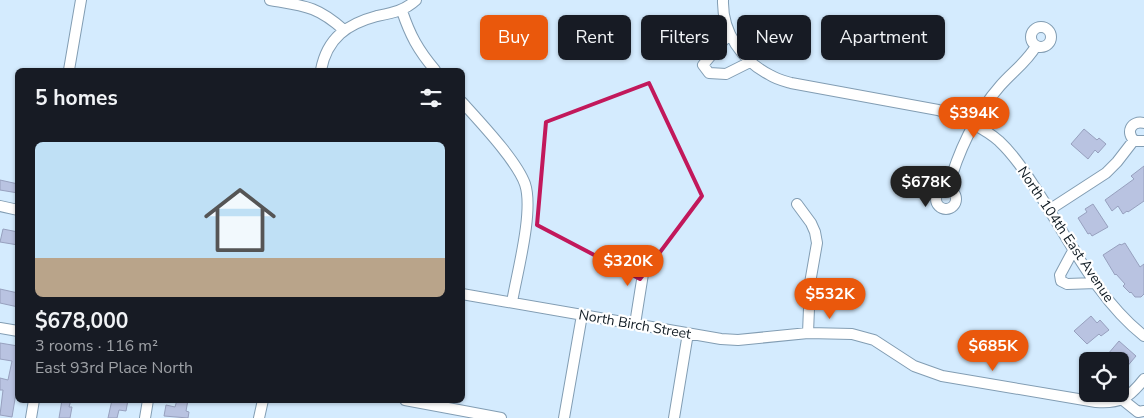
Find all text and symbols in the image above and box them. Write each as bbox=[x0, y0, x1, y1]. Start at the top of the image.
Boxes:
chip: Buy bbox=[480, 15, 548, 60]
chip: Rent bbox=[558, 15, 631, 60]
chip: Filters bbox=[641, 15, 727, 60]
chip: New bbox=[737, 15, 811, 60]
chip: Apartment bbox=[821, 15, 945, 60]
text: 5 homes bbox=[35, 84, 118, 112]
icon: filters bbox=[417, 84, 445, 112]
pin: $394K bbox=[939, 96, 1009, 139]
text: $394K bbox=[949, 102, 999, 124]
street label: North 104th East Avenue bbox=[1013, 163, 1118, 306]
pin: $678K bbox=[891, 166, 961, 208]
text: $678K bbox=[901, 171, 951, 193]
icon: home bbox=[195, 175, 285, 265]
pin: $320K bbox=[593, 244, 663, 287]
text: $320K bbox=[603, 250, 653, 272]
pin: $532K bbox=[795, 278, 865, 320]
text: $532K bbox=[805, 283, 855, 305]
street label: North Birch Street bbox=[577, 305, 693, 344]
text: $678,000 bbox=[35, 307, 128, 335]
pin: $685K bbox=[958, 330, 1028, 372]
text: 3 rooms · 116 m² bbox=[35, 335, 158, 357]
text: $685K bbox=[968, 335, 1018, 357]
map controls bbox=[1079, 352, 1129, 402]
button: locate bbox=[1079, 352, 1129, 402]
text: East 93rd Place North bbox=[35, 357, 193, 379]

